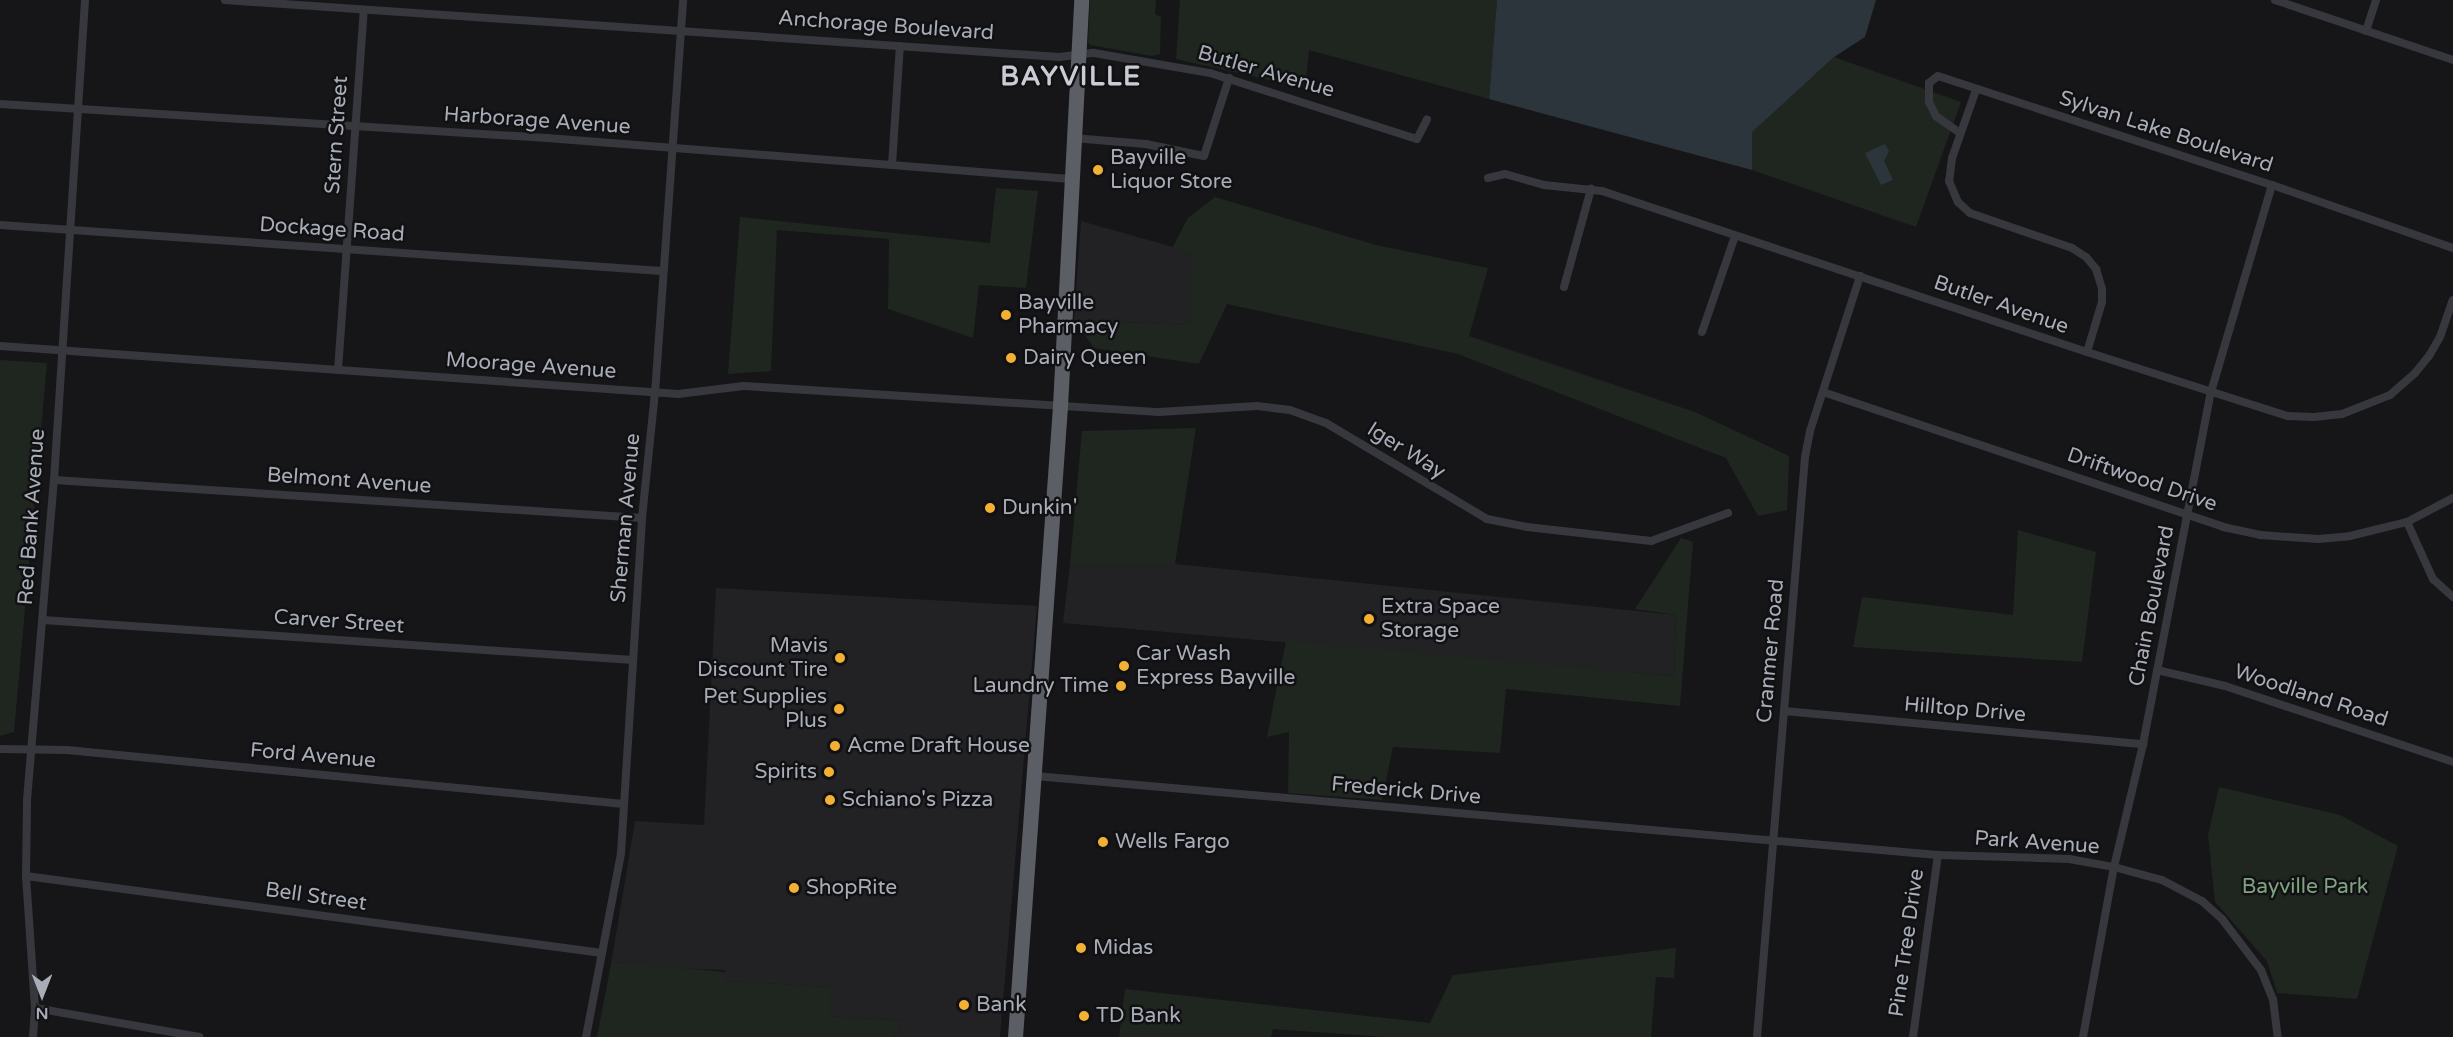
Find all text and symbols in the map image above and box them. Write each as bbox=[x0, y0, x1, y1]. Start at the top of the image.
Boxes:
street label: Anchorage Boulevard bbox=[777, 6, 995, 46]
street label: Butler Avenue bbox=[1195, 40, 1337, 104]
district label: BAYVILLE bbox=[1000, 61, 1142, 93]
street label: Stern Street bbox=[320, 75, 354, 195]
street label: Sylvan Lake Boulevard bbox=[2056, 86, 2276, 178]
street label: Harborage Avenue bbox=[443, 102, 631, 140]
place label: Bayville Liquor Store bbox=[1110, 145, 1232, 195]
marker: Bayville Liquor Store bbox=[1091, 163, 1105, 177]
street label: Dockage Road bbox=[258, 212, 406, 248]
street label: Butler Avenue bbox=[1930, 270, 2072, 340]
place label: Bayville Pharmacy bbox=[1018, 290, 1118, 340]
marker: Bayville Pharmacy bbox=[999, 308, 1013, 322]
place label: Dairy Queen bbox=[1023, 345, 1147, 371]
street label: Moorage Avenue bbox=[445, 347, 617, 385]
marker: Dairy Queen bbox=[1004, 351, 1018, 365]
street label: Iger Way bbox=[1362, 417, 1450, 485]
street label: Red Bank Avenue bbox=[13, 428, 51, 606]
street label: Sherman Avenue bbox=[606, 432, 646, 604]
street label: Driftwood Drive bbox=[2064, 443, 2220, 517]
street label: Belmont Avenue bbox=[266, 463, 432, 499]
place label: Dunkin' bbox=[1002, 495, 1077, 521]
marker: Dunkin' bbox=[983, 501, 997, 515]
street label: Chain Boulevard bbox=[2124, 523, 2180, 689]
street label: Cranmer Road bbox=[1752, 578, 1790, 724]
place label: Extra Space Storage bbox=[1381, 594, 1500, 644]
street label: Carver Street bbox=[273, 605, 405, 639]
marker: Extra Space Storage bbox=[1362, 612, 1376, 626]
place label: Mavis Discount Tire bbox=[697, 633, 828, 683]
place label: Car Wash Express Bayville bbox=[1136, 641, 1295, 691]
marker: Mavis Discount Tire bbox=[833, 651, 847, 665]
marker: Car Wash Express Bayville bbox=[1117, 659, 1131, 673]
street label: Woodland Road bbox=[2231, 659, 2391, 733]
place label: Laundry Time bbox=[973, 673, 1109, 699]
marker: Laundry Time bbox=[1114, 679, 1128, 693]
place label: Pet Supplies Plus bbox=[703, 684, 827, 734]
street label: Hilltop Drive bbox=[1903, 692, 2027, 728]
marker: Pet Supplies Plus bbox=[832, 702, 846, 716]
place label: Acme Draft House bbox=[847, 733, 1030, 759]
street label: Ford Avenue bbox=[249, 738, 377, 774]
marker: Acme Draft House bbox=[828, 739, 842, 753]
place label: Spirits bbox=[754, 759, 817, 785]
marker: Spirits bbox=[822, 765, 836, 779]
street label: Frederick Drive bbox=[1330, 772, 1482, 810]
place label: Schiano's Pizza bbox=[842, 787, 993, 813]
marker: Schiano's Pizza bbox=[823, 793, 837, 807]
street label: Park Avenue bbox=[1974, 826, 2100, 860]
place label: Wells Fargo bbox=[1115, 829, 1230, 855]
marker: Wells Fargo bbox=[1096, 835, 1110, 849]
street label: Pine Tree Drive bbox=[1884, 867, 1930, 1019]
park label: Bayville Park bbox=[2242, 874, 2368, 900]
place label: ShopRite bbox=[806, 875, 897, 901]
street label: Bell Street bbox=[264, 877, 368, 917]
marker: ShopRite bbox=[787, 881, 801, 895]
place label: Midas bbox=[1093, 935, 1153, 961]
marker: Midas bbox=[1074, 941, 1088, 955]
north arrow bbox=[12, 965, 72, 1025]
place label: Bank bbox=[976, 992, 1027, 1018]
marker: Bank bbox=[957, 998, 971, 1012]
text: N bbox=[36, 1003, 48, 1023]
place label: TD Bank bbox=[1096, 1003, 1181, 1029]
marker: TD Bank bbox=[1077, 1009, 1091, 1023]

